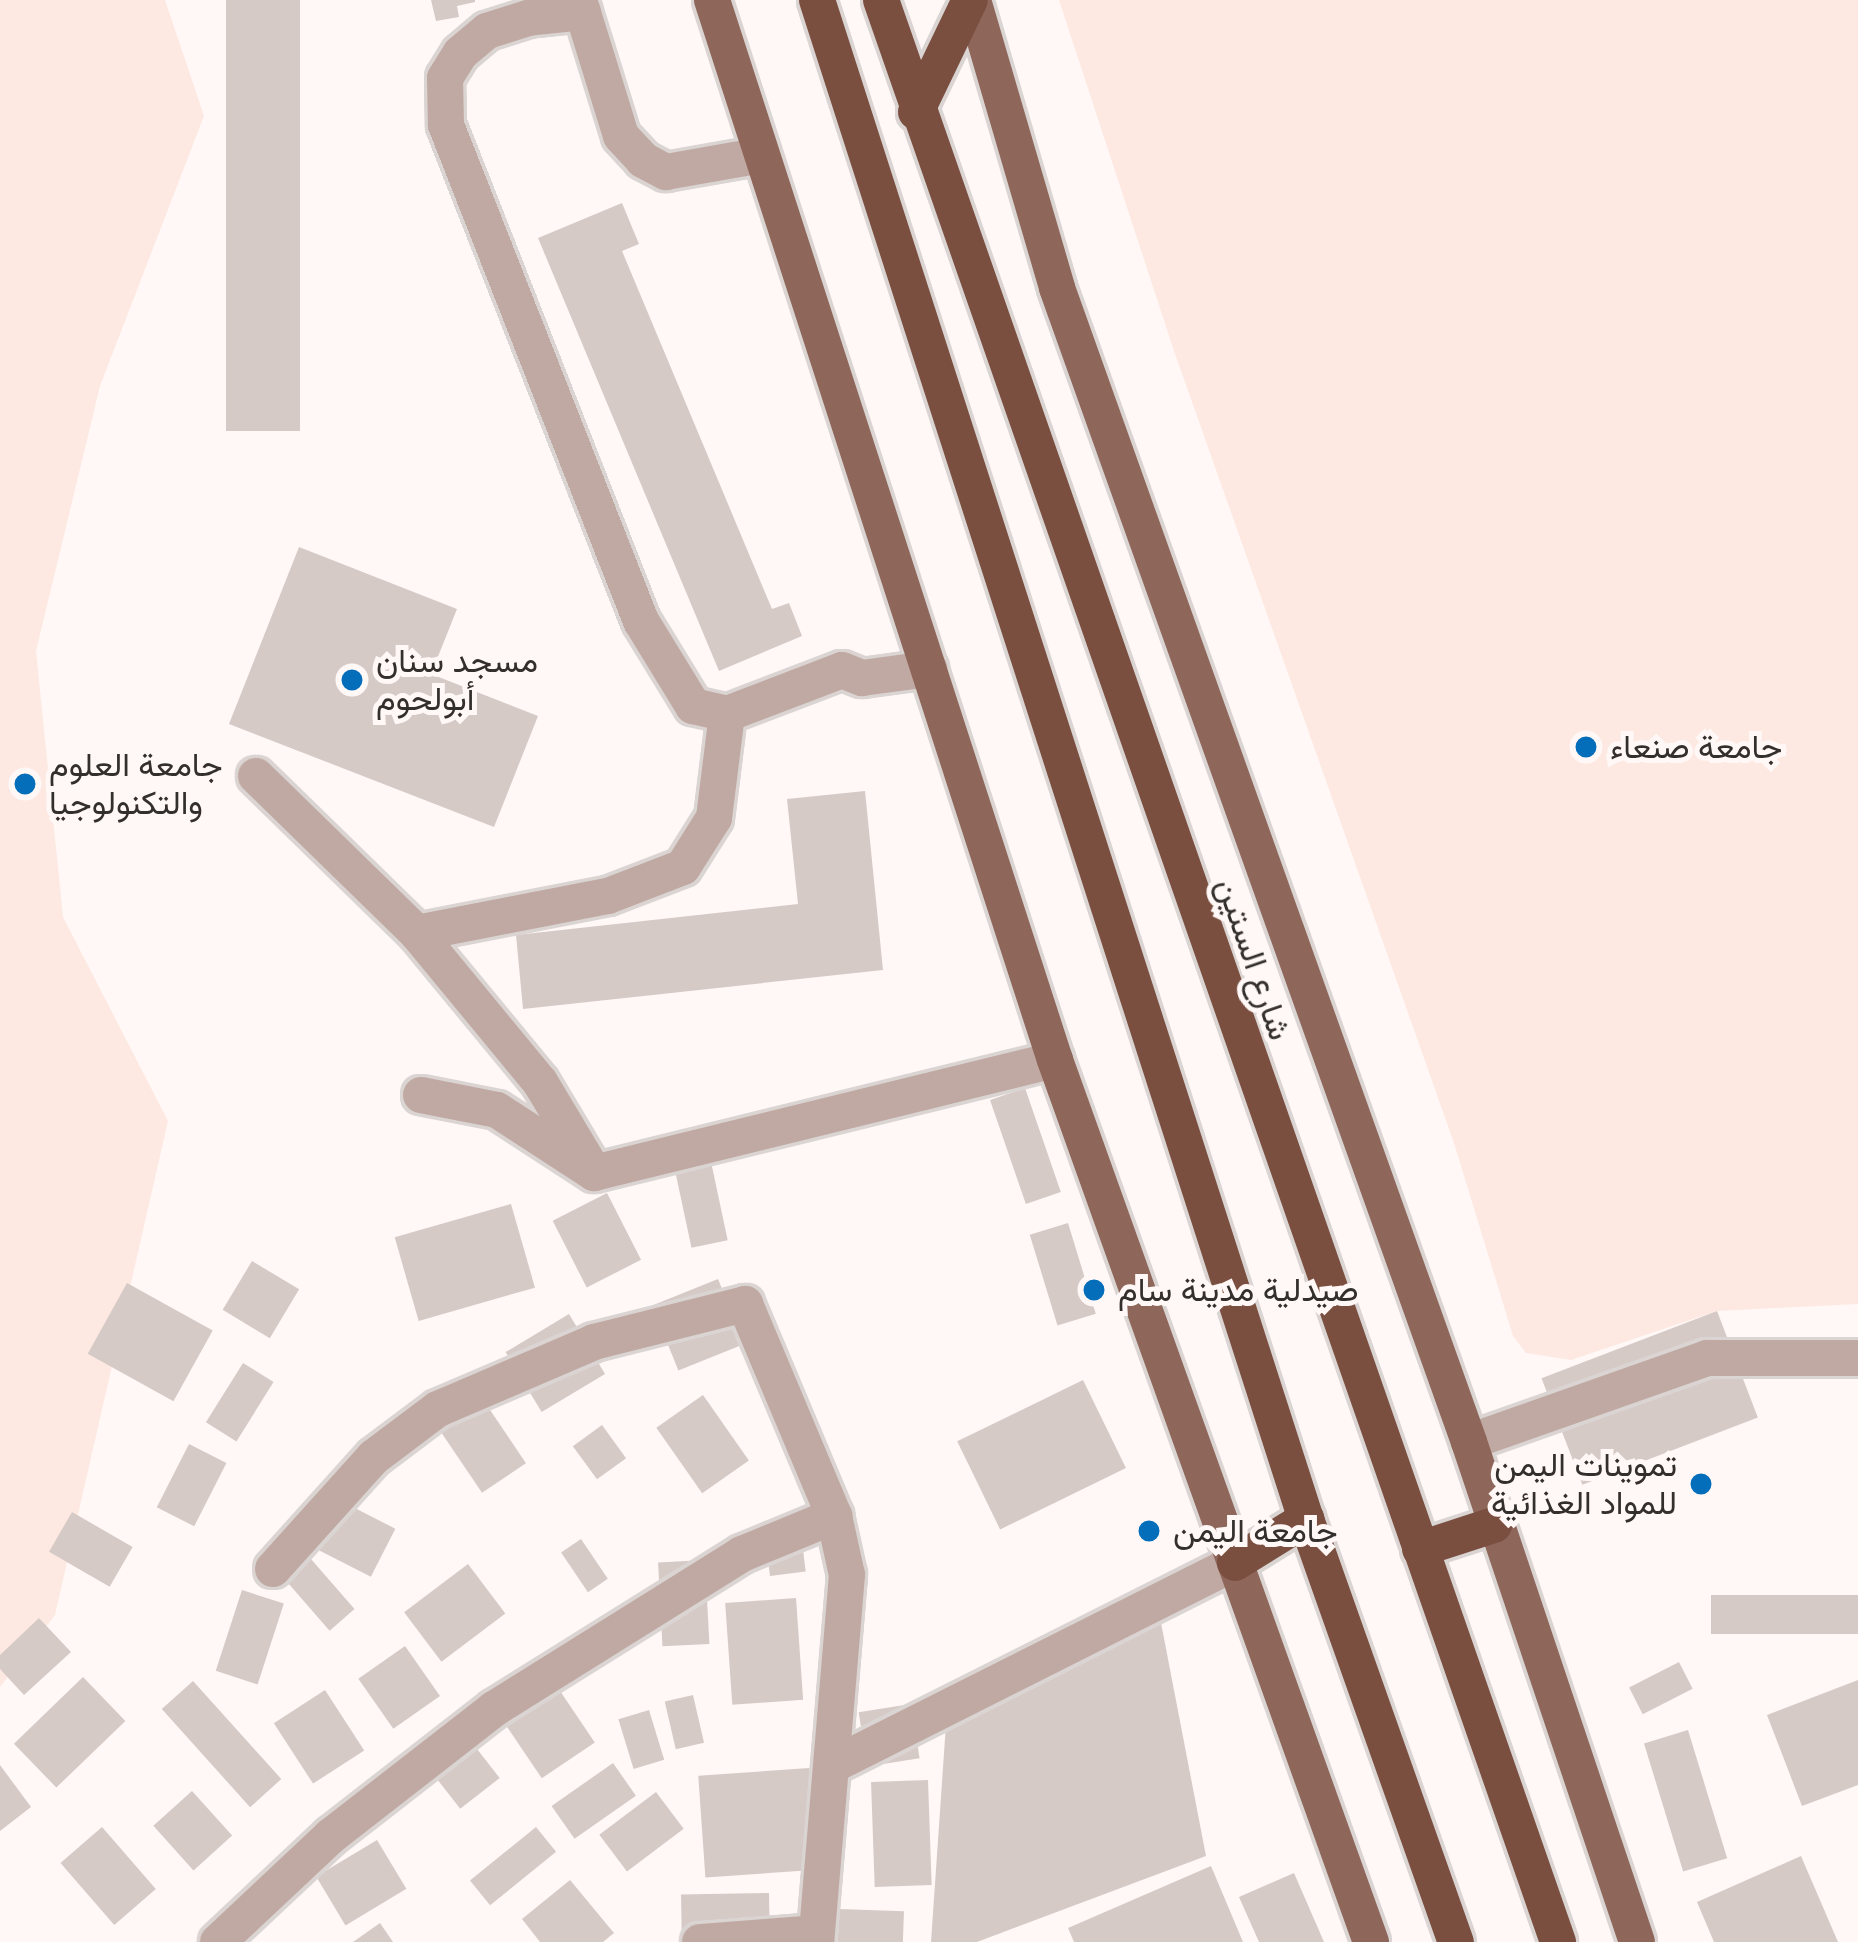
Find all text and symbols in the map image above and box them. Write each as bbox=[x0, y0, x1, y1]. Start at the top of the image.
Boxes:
place label: مسجد سنان أبولحوم bbox=[376, 641, 538, 719]
marker: مسجد سنان أبولحوم bbox=[339, 667, 365, 693]
place label: جامعة صنعاء bbox=[1610, 727, 1782, 767]
marker: جامعة صنعاء bbox=[1573, 734, 1599, 760]
place label: جامعة العلوم والتكنولوجيا bbox=[49, 745, 223, 823]
marker: جامعة العلوم والتكنولوجيا bbox=[12, 771, 38, 797]
street label: شارع الستين bbox=[1208, 873, 1300, 1045]
place label: صيدلية مدينة سام bbox=[1118, 1270, 1358, 1310]
marker: صيدلية مدينة سام bbox=[1081, 1277, 1107, 1303]
place label: تموينات اليمن للمواد الغذائية bbox=[1491, 1445, 1677, 1523]
marker: تموينات اليمن للمواد الغذائية bbox=[1688, 1471, 1714, 1497]
place label: جامعة اليمن bbox=[1173, 1511, 1338, 1551]
marker: جامعة اليمن bbox=[1136, 1518, 1162, 1544]

